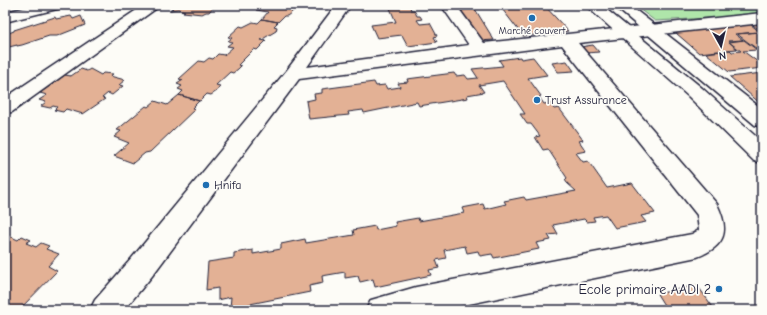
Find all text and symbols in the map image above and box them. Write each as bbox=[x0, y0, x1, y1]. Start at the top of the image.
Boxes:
marker: Marché couvert bbox=[527, 13, 537, 23]
place label: Marché couvert bbox=[499, 25, 567, 37]
north arrow bbox=[701, 26, 741, 66]
text: N bbox=[718, 48, 727, 62]
place label: Trust Assurance bbox=[545, 93, 627, 107]
marker: Trust Assurance bbox=[532, 95, 542, 105]
place label: Hnifa bbox=[214, 178, 241, 192]
marker: Hnifa bbox=[201, 180, 211, 190]
place label: Ecole primaire AADl 2 bbox=[578, 281, 711, 298]
marker: Ecole primaire AADl 2 bbox=[714, 284, 724, 294]

